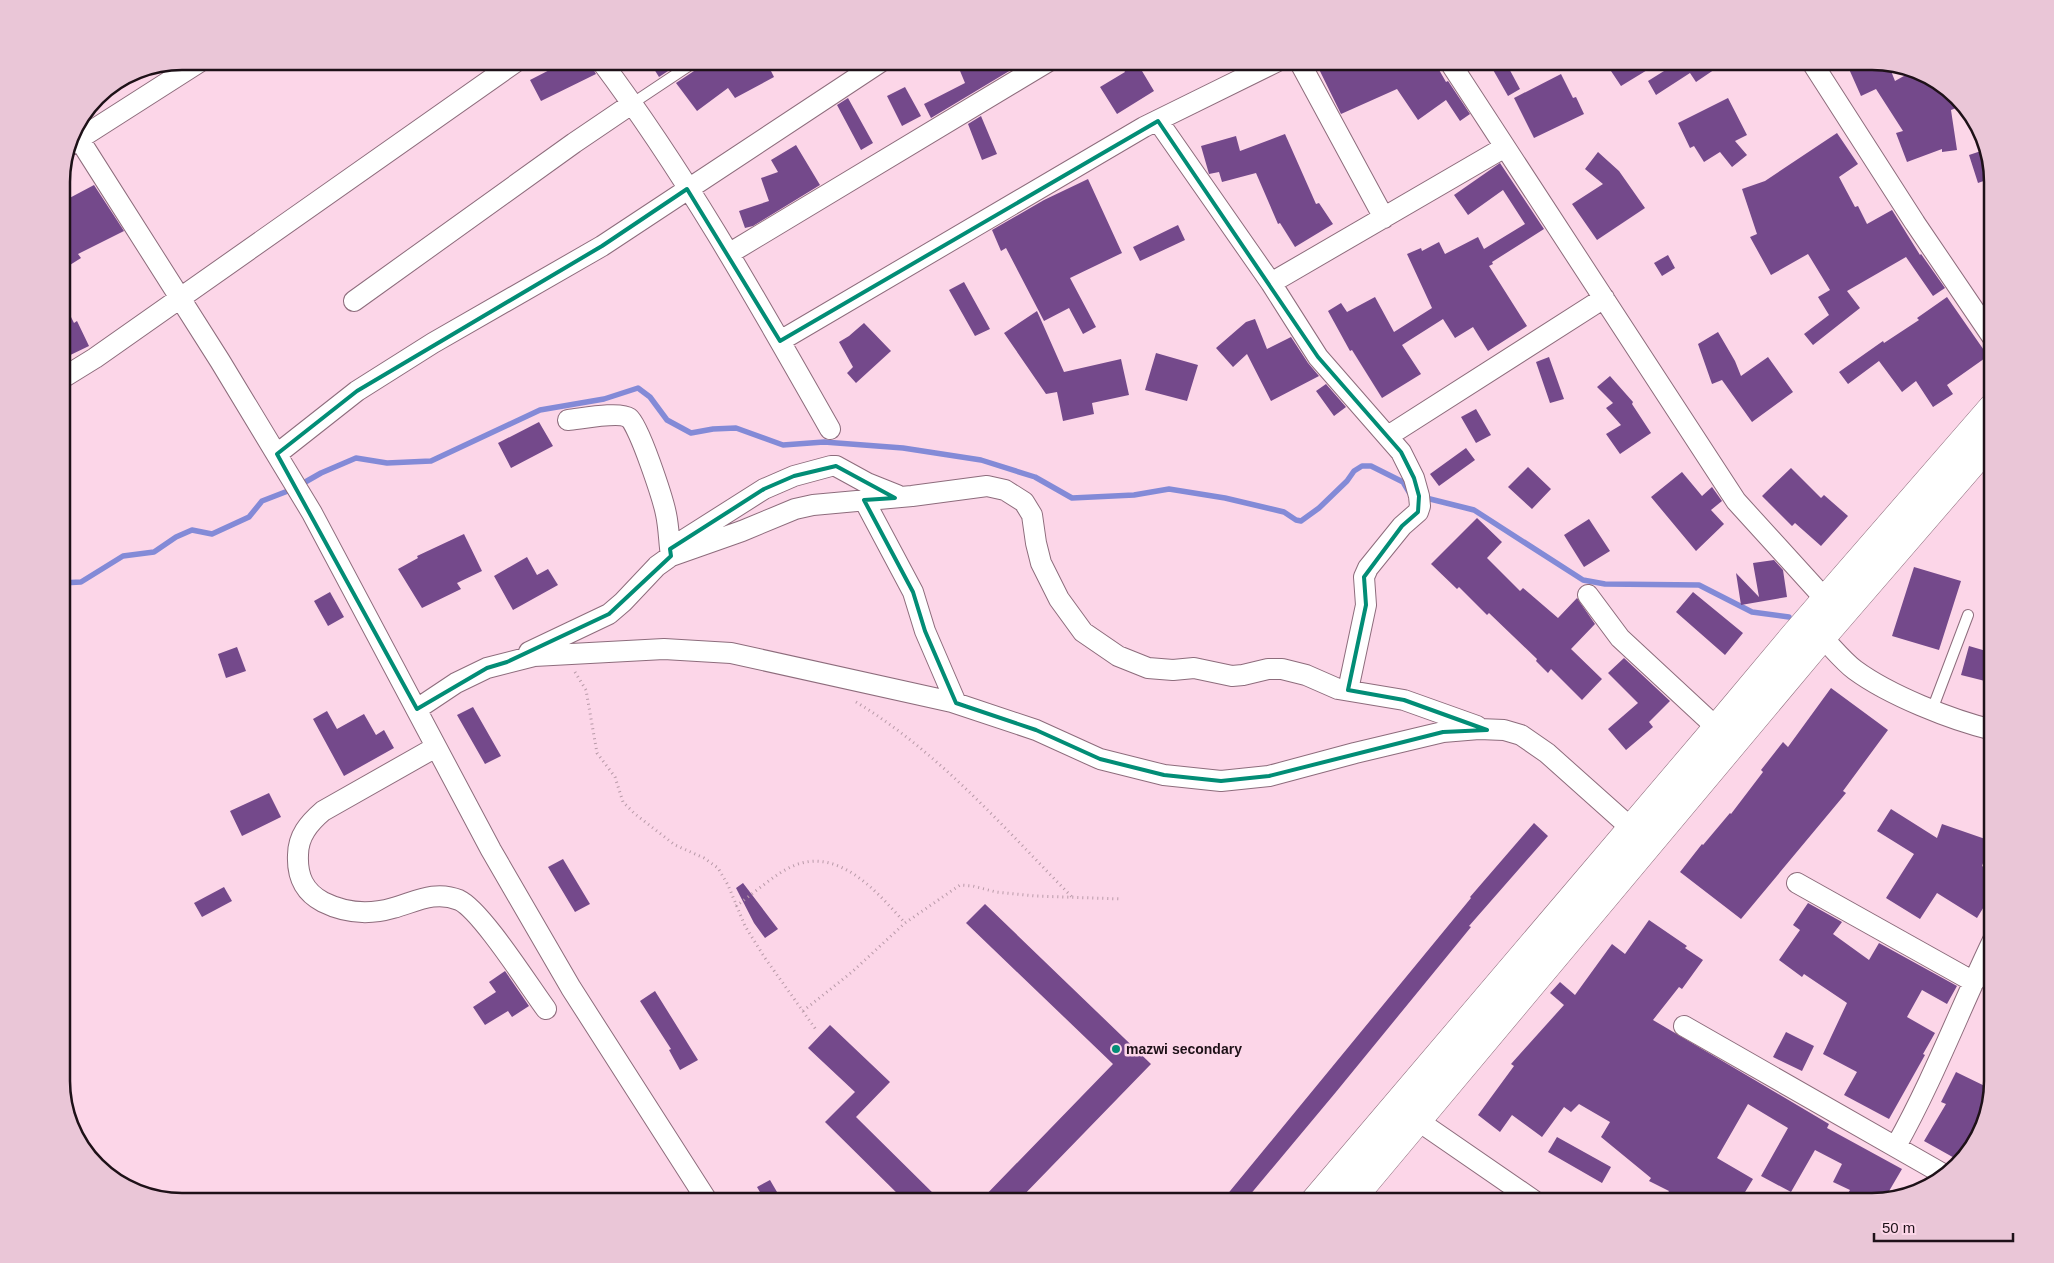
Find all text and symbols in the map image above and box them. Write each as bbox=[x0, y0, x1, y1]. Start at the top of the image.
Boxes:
place label: mazwi secondary bbox=[1126, 1041, 1242, 1057]
marker: mazwi secondary bbox=[1110, 1043, 1122, 1055]
scale bar bbox=[1874, 1210, 2013, 1242]
text: 50 m bbox=[1882, 1219, 1915, 1236]

